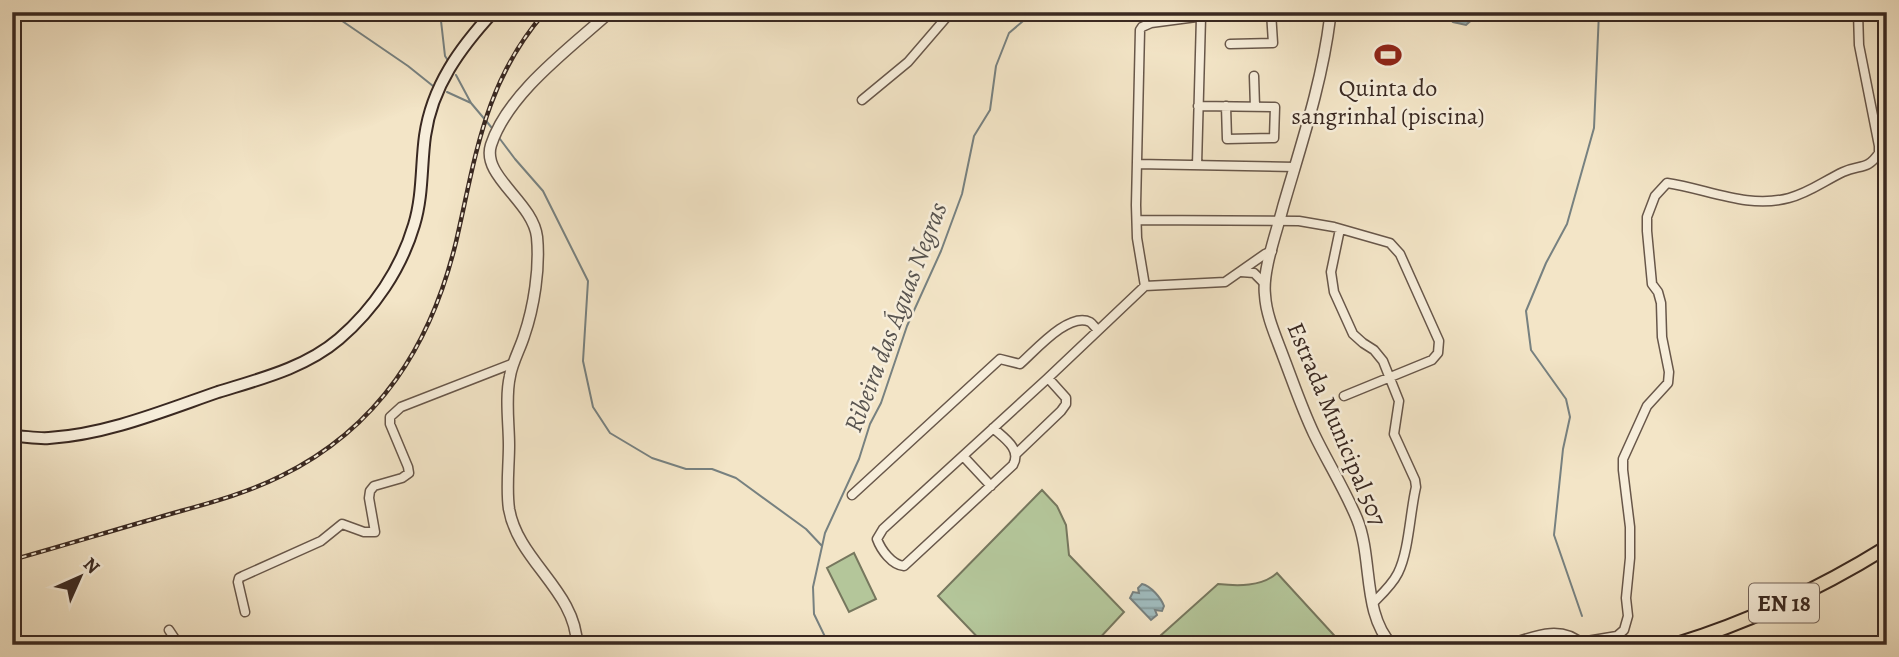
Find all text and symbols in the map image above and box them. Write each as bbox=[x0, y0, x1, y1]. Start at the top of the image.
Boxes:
sports icon: Quinta do sangrinhal (piscina) bbox=[1373, 40, 1403, 70]
place label: Quinta do sangrinhal (piscina) bbox=[1291, 72, 1485, 132]
water label: Ribeira das Águas Negras bbox=[835, 197, 956, 437]
street label: Estrada Municipal 507 bbox=[1280, 317, 1395, 531]
north arrow bbox=[46, 542, 116, 612]
text: N bbox=[77, 552, 106, 580]
road number: EN 18 bbox=[1749, 583, 1819, 622]

